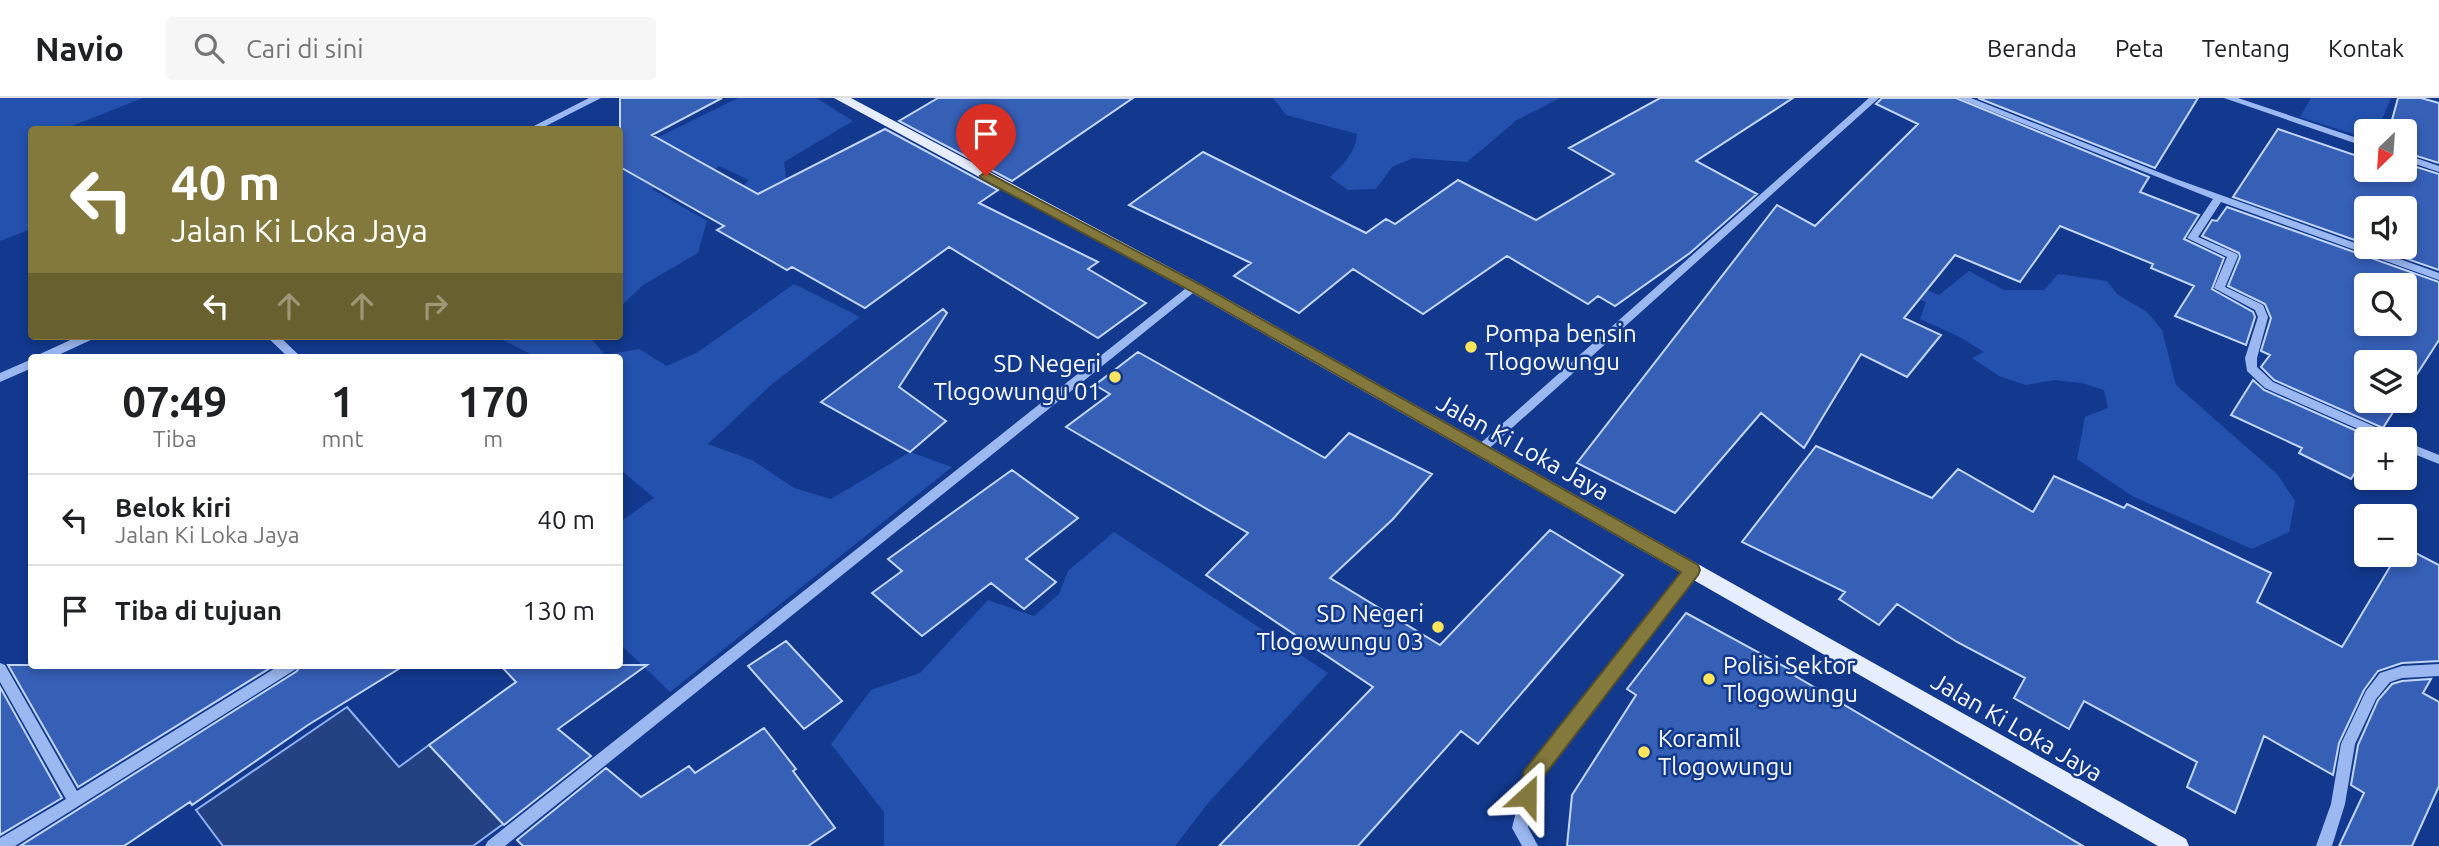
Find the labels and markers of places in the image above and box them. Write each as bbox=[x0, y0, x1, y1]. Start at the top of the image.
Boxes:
pin bbox=[956, 104, 1016, 176]
place label: Pompa bensin Tlogowungu bbox=[1485, 320, 1637, 375]
marker: Pompa bensin Tlogowungu bbox=[1463, 339, 1479, 355]
place label: SD Negeri Tlogowungu 01 bbox=[933, 350, 1101, 405]
marker: SD Negeri Tlogowungu 01 bbox=[1107, 369, 1123, 385]
place label: SD Negeri Tlogowungu 03 bbox=[1256, 600, 1424, 655]
marker: SD Negeri Tlogowungu 03 bbox=[1430, 619, 1446, 635]
place label: Polisi Sektor Tlogowungu bbox=[1723, 652, 1858, 707]
marker: Polisi Sektor Tlogowungu bbox=[1701, 671, 1717, 687]
place label: Koramil Tlogowungu bbox=[1658, 725, 1793, 780]
marker: Koramil Tlogowungu bbox=[1636, 744, 1652, 760]

